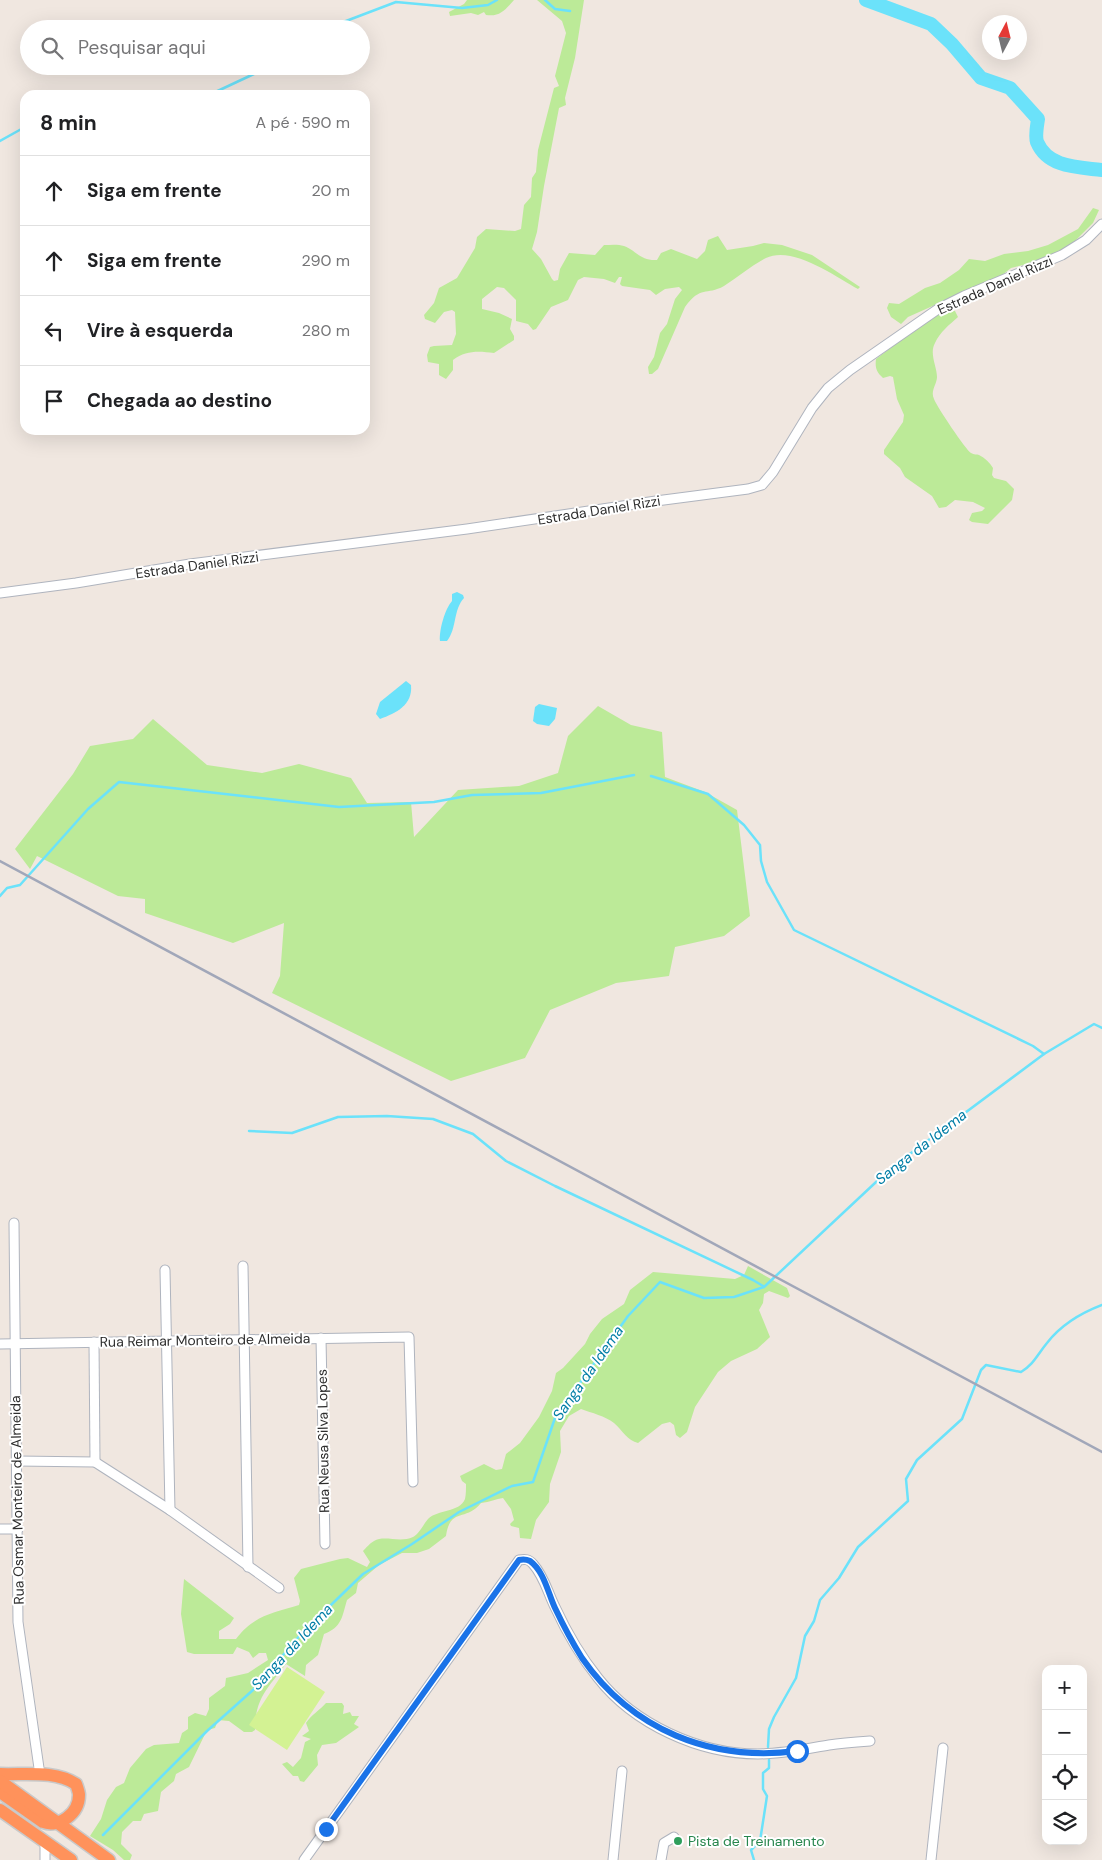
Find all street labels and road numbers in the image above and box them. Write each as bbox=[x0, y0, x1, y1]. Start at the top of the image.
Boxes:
street label: Estrada Daniel Rizzi bbox=[935, 251, 1055, 319]
street label: Estrada Daniel Rizzi bbox=[536, 491, 662, 529]
street label: Estrada Daniel Rizzi bbox=[134, 547, 260, 583]
street label: Rua Reimar Monteiro de Almeida bbox=[100, 1329, 310, 1351]
street label: Rua Neusa Silva Lopes bbox=[313, 1369, 333, 1513]
street label: Rua Osmar Monteiro de Almeida bbox=[6, 1395, 28, 1605]

